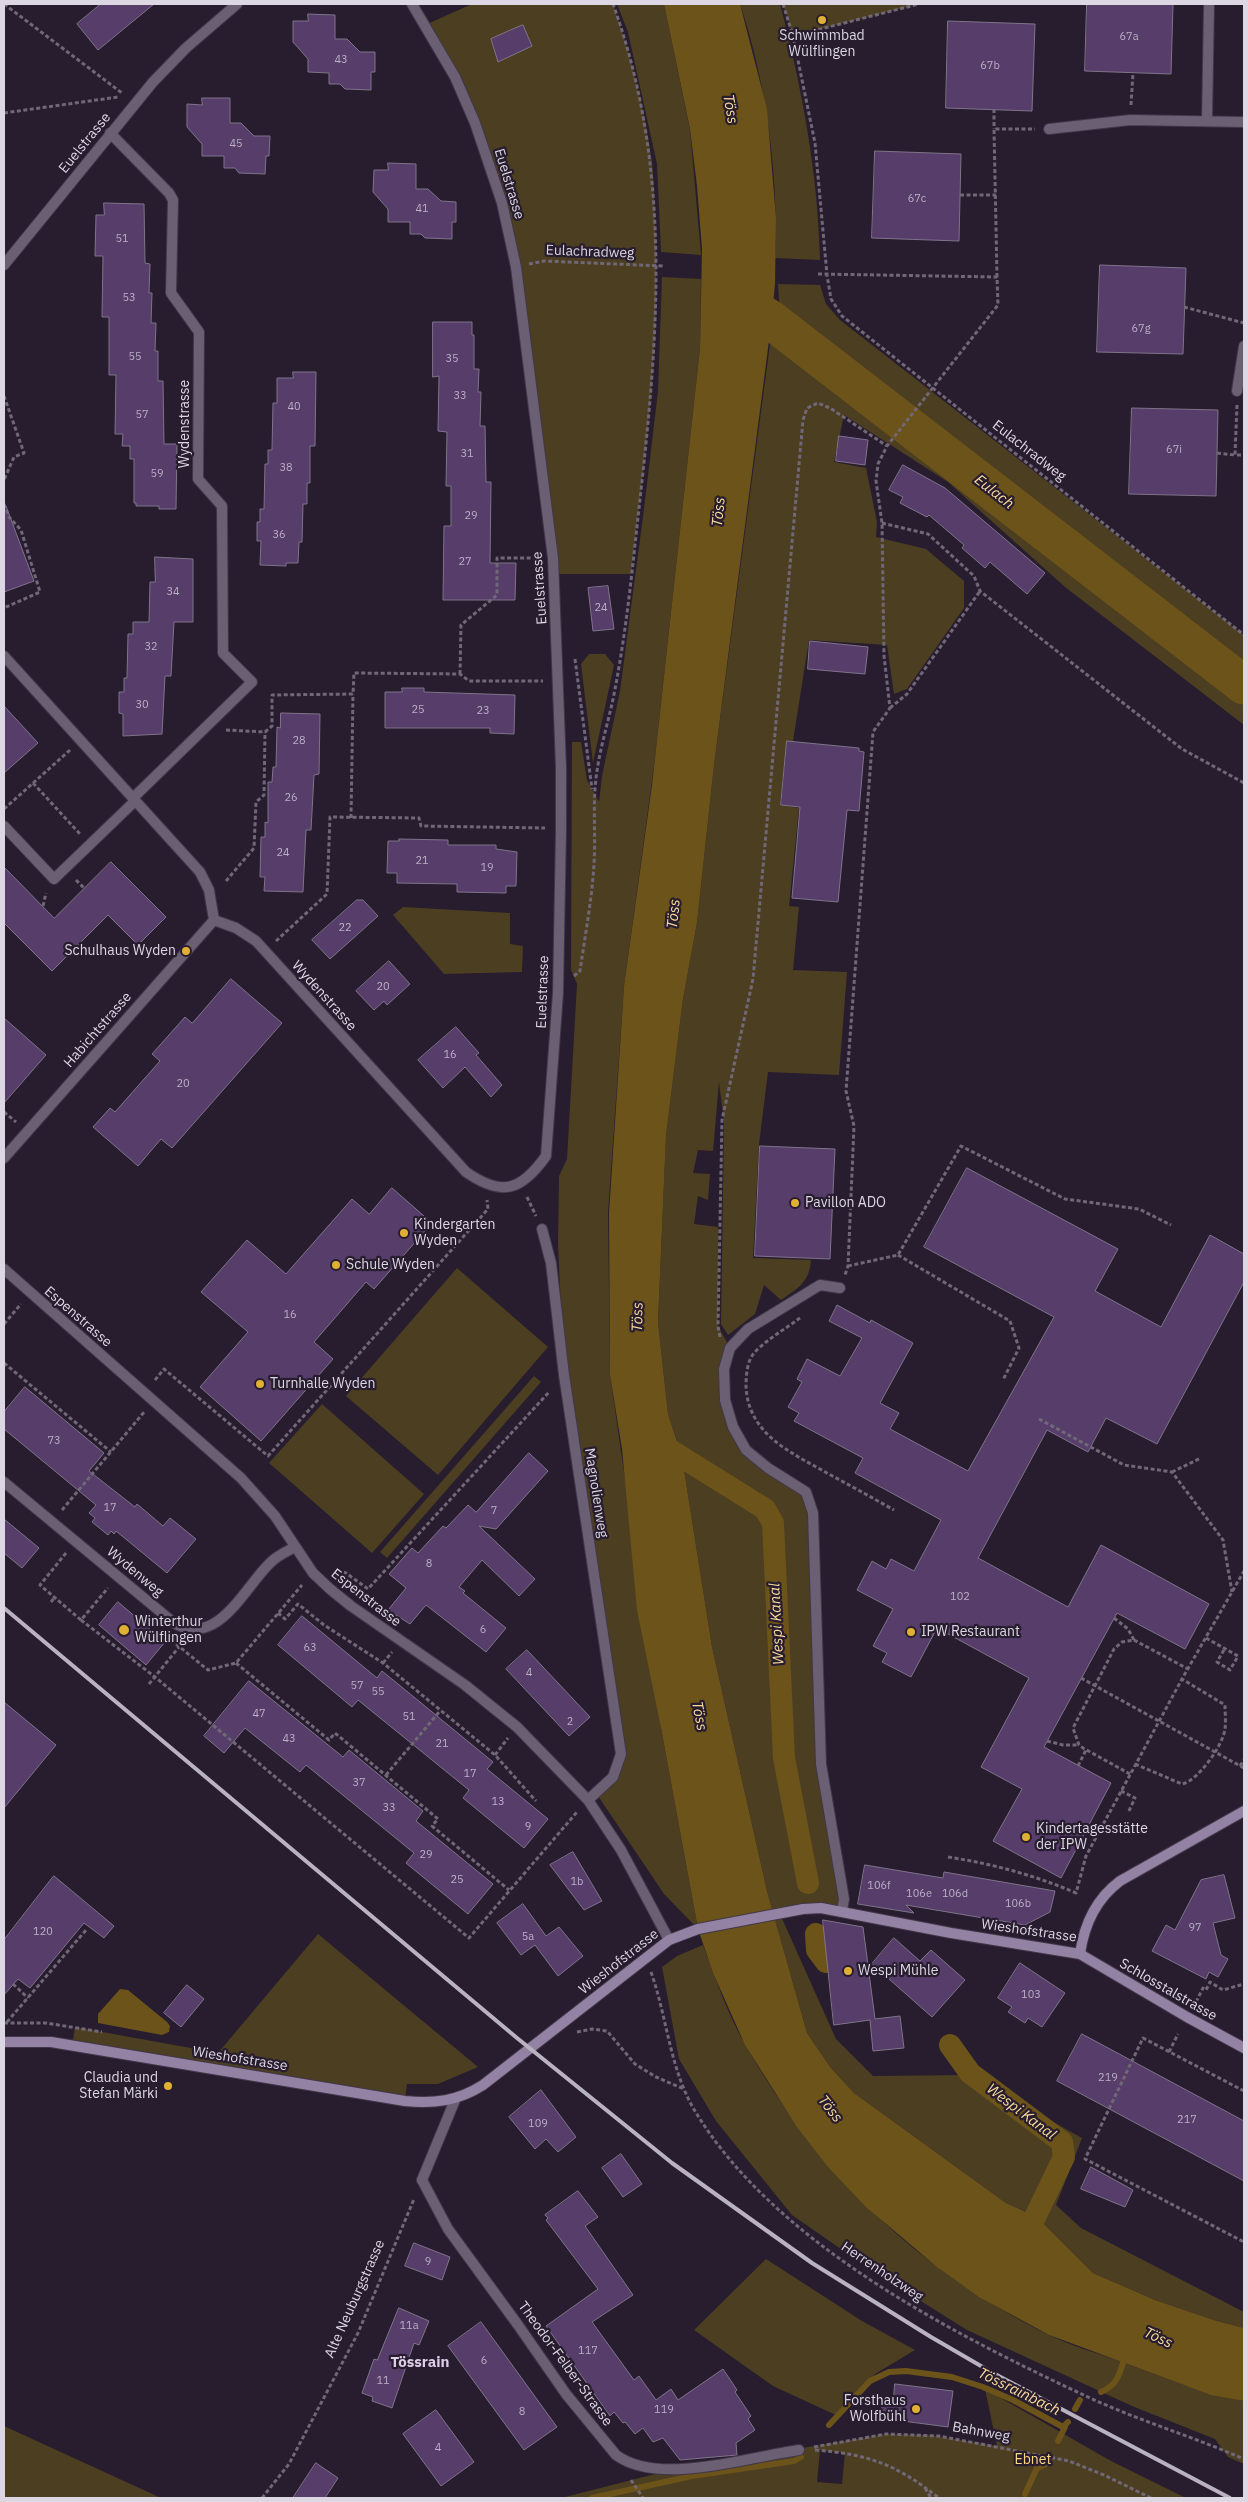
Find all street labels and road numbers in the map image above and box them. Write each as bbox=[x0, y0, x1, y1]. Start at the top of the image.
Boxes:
street label: Euelstrasse bbox=[55, 109, 115, 177]
street label: Euelstrasse bbox=[490, 147, 528, 221]
street label: Eulachradweg bbox=[545, 242, 635, 262]
street label: Wydenstrasse bbox=[177, 380, 193, 468]
street label: Eulachradweg bbox=[989, 417, 1069, 485]
street label: Euelstrasse bbox=[529, 551, 551, 625]
street label: Euelstrasse bbox=[533, 955, 553, 1029]
street label: Wydenstrasse bbox=[288, 957, 360, 1035]
street label: Habichtstrasse bbox=[61, 989, 135, 1071]
street label: Espenstrasse bbox=[41, 1283, 115, 1351]
street label: Magnolienweg bbox=[581, 1447, 611, 1539]
street label: Wydenweg bbox=[103, 1543, 167, 1601]
street label: Espenstrasse bbox=[328, 1565, 404, 1631]
street label: Wieshofstrasse bbox=[980, 1916, 1078, 1946]
street label: Wieshofstrasse bbox=[576, 1926, 662, 1998]
street label: Schlosstalstrasse bbox=[1116, 1955, 1220, 2025]
street label: Wieshofstrasse bbox=[191, 2043, 289, 2075]
street label: Alte Neuburgstrasse bbox=[321, 2237, 389, 2361]
street label: Herrenholzweg bbox=[838, 2238, 926, 2306]
street label: Theodor-Felber-Strasse bbox=[514, 2299, 616, 2429]
street label: Bahnweg bbox=[951, 2419, 1011, 2445]

